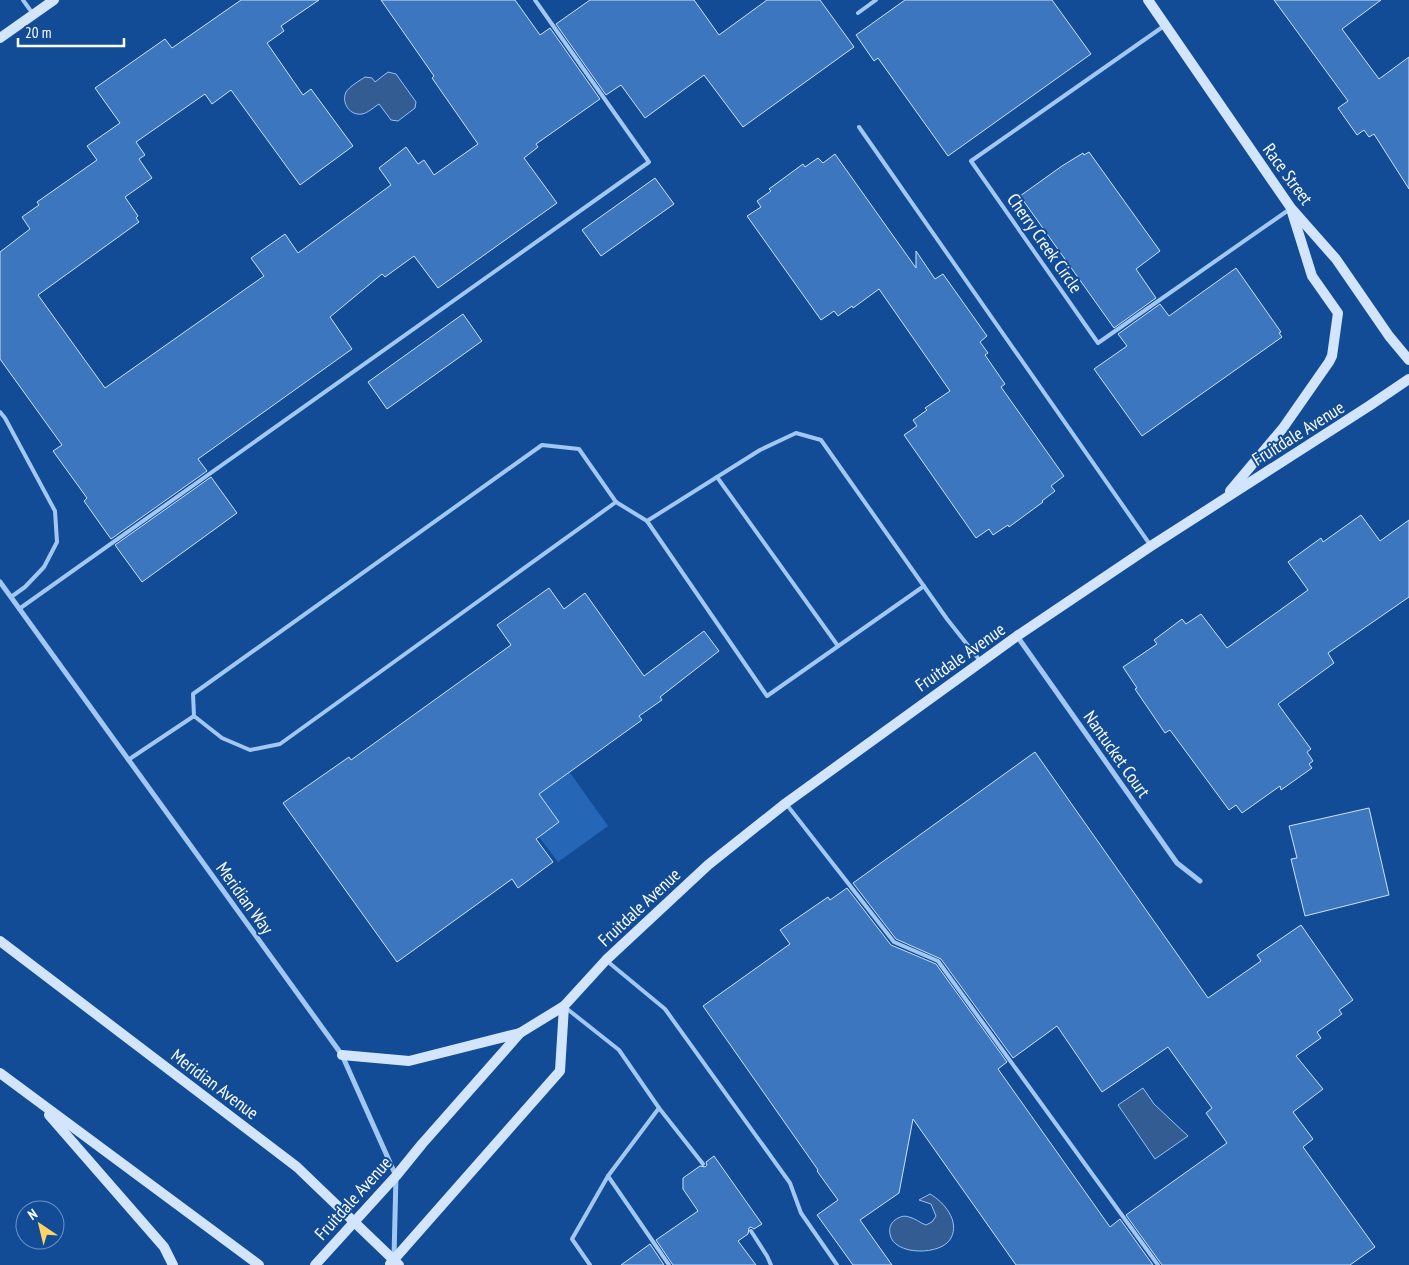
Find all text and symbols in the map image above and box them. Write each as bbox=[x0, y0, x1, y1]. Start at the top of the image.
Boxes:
scale bar bbox=[18, 15, 124, 47]
text: 20 m bbox=[25, 23, 51, 42]
street label: Race Street bbox=[1258, 139, 1318, 209]
street label: Cherry Creek Circle bbox=[1002, 189, 1088, 297]
street label: Fruitdale Avenue bbox=[1248, 396, 1348, 470]
street label: Fruitdale Avenue bbox=[911, 618, 1009, 696]
street label: Nantucket Court bbox=[1079, 706, 1155, 802]
street label: Meridian Way bbox=[211, 857, 279, 939]
street label: Fruitdale Avenue bbox=[593, 863, 685, 951]
street label: Meridian Avenue bbox=[167, 1044, 263, 1124]
street label: Fruitdale Avenue bbox=[309, 1151, 397, 1245]
north arrow bbox=[15, 1200, 65, 1250]
text: N bbox=[24, 1205, 41, 1224]

